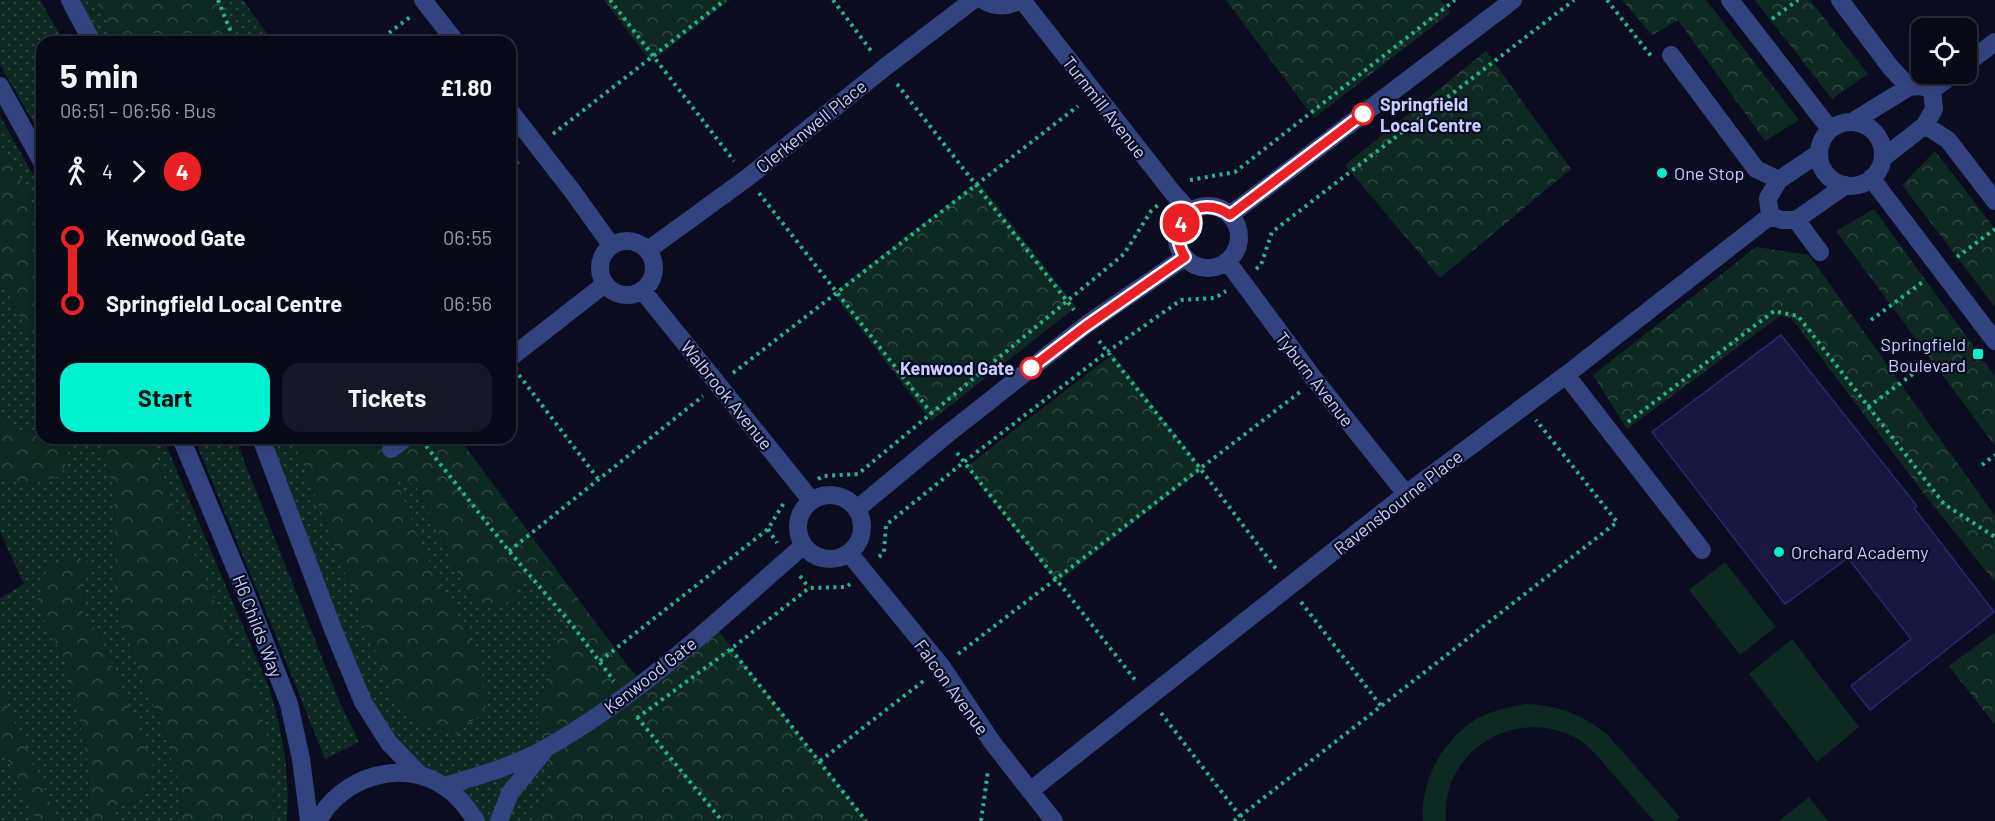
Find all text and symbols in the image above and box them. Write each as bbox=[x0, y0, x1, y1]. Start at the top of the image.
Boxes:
map controls bbox=[1911, 18, 1977, 84]
button: locate bbox=[1911, 18, 1977, 84]
street label: Turnmill Avenue bbox=[1058, 51, 1152, 163]
text: 5 min bbox=[60, 55, 138, 95]
text: £1.80 bbox=[440, 74, 492, 100]
street label: Clerkenwell Place bbox=[751, 75, 871, 177]
place label: Springfield Local Centre bbox=[1380, 93, 1482, 136]
text: 06:51 – 06:56 · Bus bbox=[60, 98, 216, 122]
marker: Springfield Local Centre bbox=[1352, 103, 1374, 125]
icon: walk bbox=[60, 155, 93, 188]
icon: forward bbox=[122, 155, 155, 188]
text: 4 bbox=[102, 159, 113, 183]
text: 4 bbox=[176, 159, 189, 184]
place label: One Stop bbox=[1674, 162, 1745, 184]
marker: One Stop bbox=[1655, 166, 1669, 180]
line badge: 4 bbox=[1162, 204, 1200, 242]
text: 4 bbox=[1175, 211, 1187, 236]
text: Kenwood Gate bbox=[106, 224, 245, 250]
text: 06:55 bbox=[443, 225, 492, 249]
text: Springfield Local Centre bbox=[106, 290, 342, 316]
text: 06:56 bbox=[443, 291, 492, 315]
street label: Tyburn Avenue bbox=[1271, 327, 1359, 431]
place label: Springfield Boulevard bbox=[1881, 333, 1966, 376]
street label: Walbrook Avenue bbox=[676, 336, 778, 454]
marker: Springfield Boulevard bbox=[1971, 347, 1985, 361]
place label: Kenwood Gate bbox=[900, 357, 1014, 379]
marker: Kenwood Gate bbox=[1020, 357, 1042, 379]
button: Start bbox=[60, 363, 270, 432]
button: Tickets bbox=[282, 363, 492, 432]
street label: Ravensbourne Place bbox=[1329, 445, 1467, 559]
place label: Orchard Academy bbox=[1791, 541, 1929, 563]
marker: Orchard Academy bbox=[1772, 545, 1786, 559]
street label: H6 Childs Way bbox=[228, 571, 288, 681]
street label: Kenwood Gate bbox=[599, 632, 701, 718]
street label: Falcon Avenue bbox=[910, 635, 994, 739]

